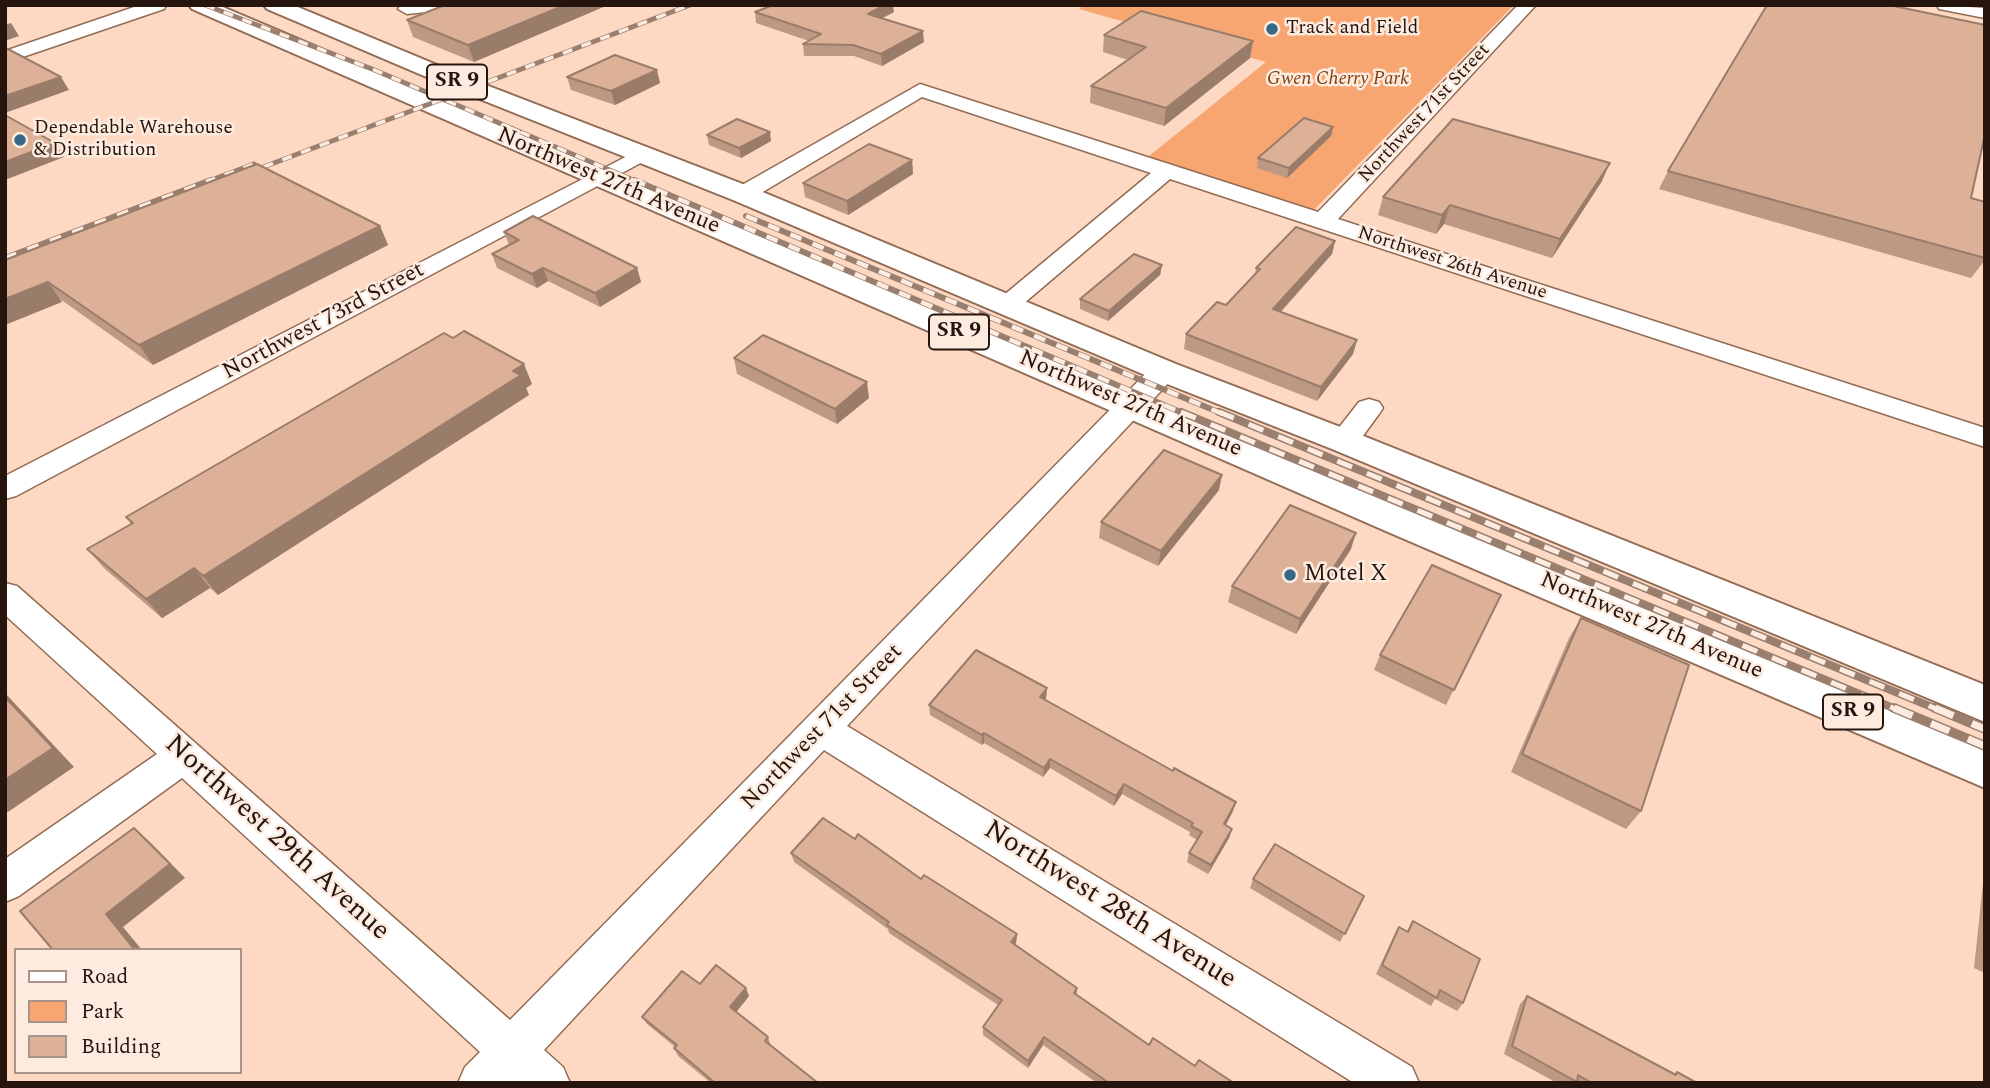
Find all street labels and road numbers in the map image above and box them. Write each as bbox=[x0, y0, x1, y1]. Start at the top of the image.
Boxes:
street label: Northwest 71st Street bbox=[1355, 40, 1495, 188]
road number: SR 9 bbox=[427, 64, 487, 100]
street label: Northwest 27th Avenue bbox=[492, 123, 724, 241]
street label: Northwest 26th Avenue bbox=[1354, 223, 1550, 305]
street label: Northwest 73rd Street bbox=[218, 257, 430, 387]
road number: SR 9 bbox=[929, 314, 989, 350]
street label: Northwest 27th Avenue bbox=[1014, 346, 1246, 464]
street label: Northwest 27th Avenue bbox=[1535, 568, 1767, 686]
street label: Northwest 71st Street bbox=[737, 639, 909, 817]
road number: SR 9 bbox=[1823, 694, 1883, 730]
street label: Northwest 29th Avenue bbox=[156, 729, 396, 949]
street label: Northwest 28th Avenue bbox=[976, 815, 1242, 997]

